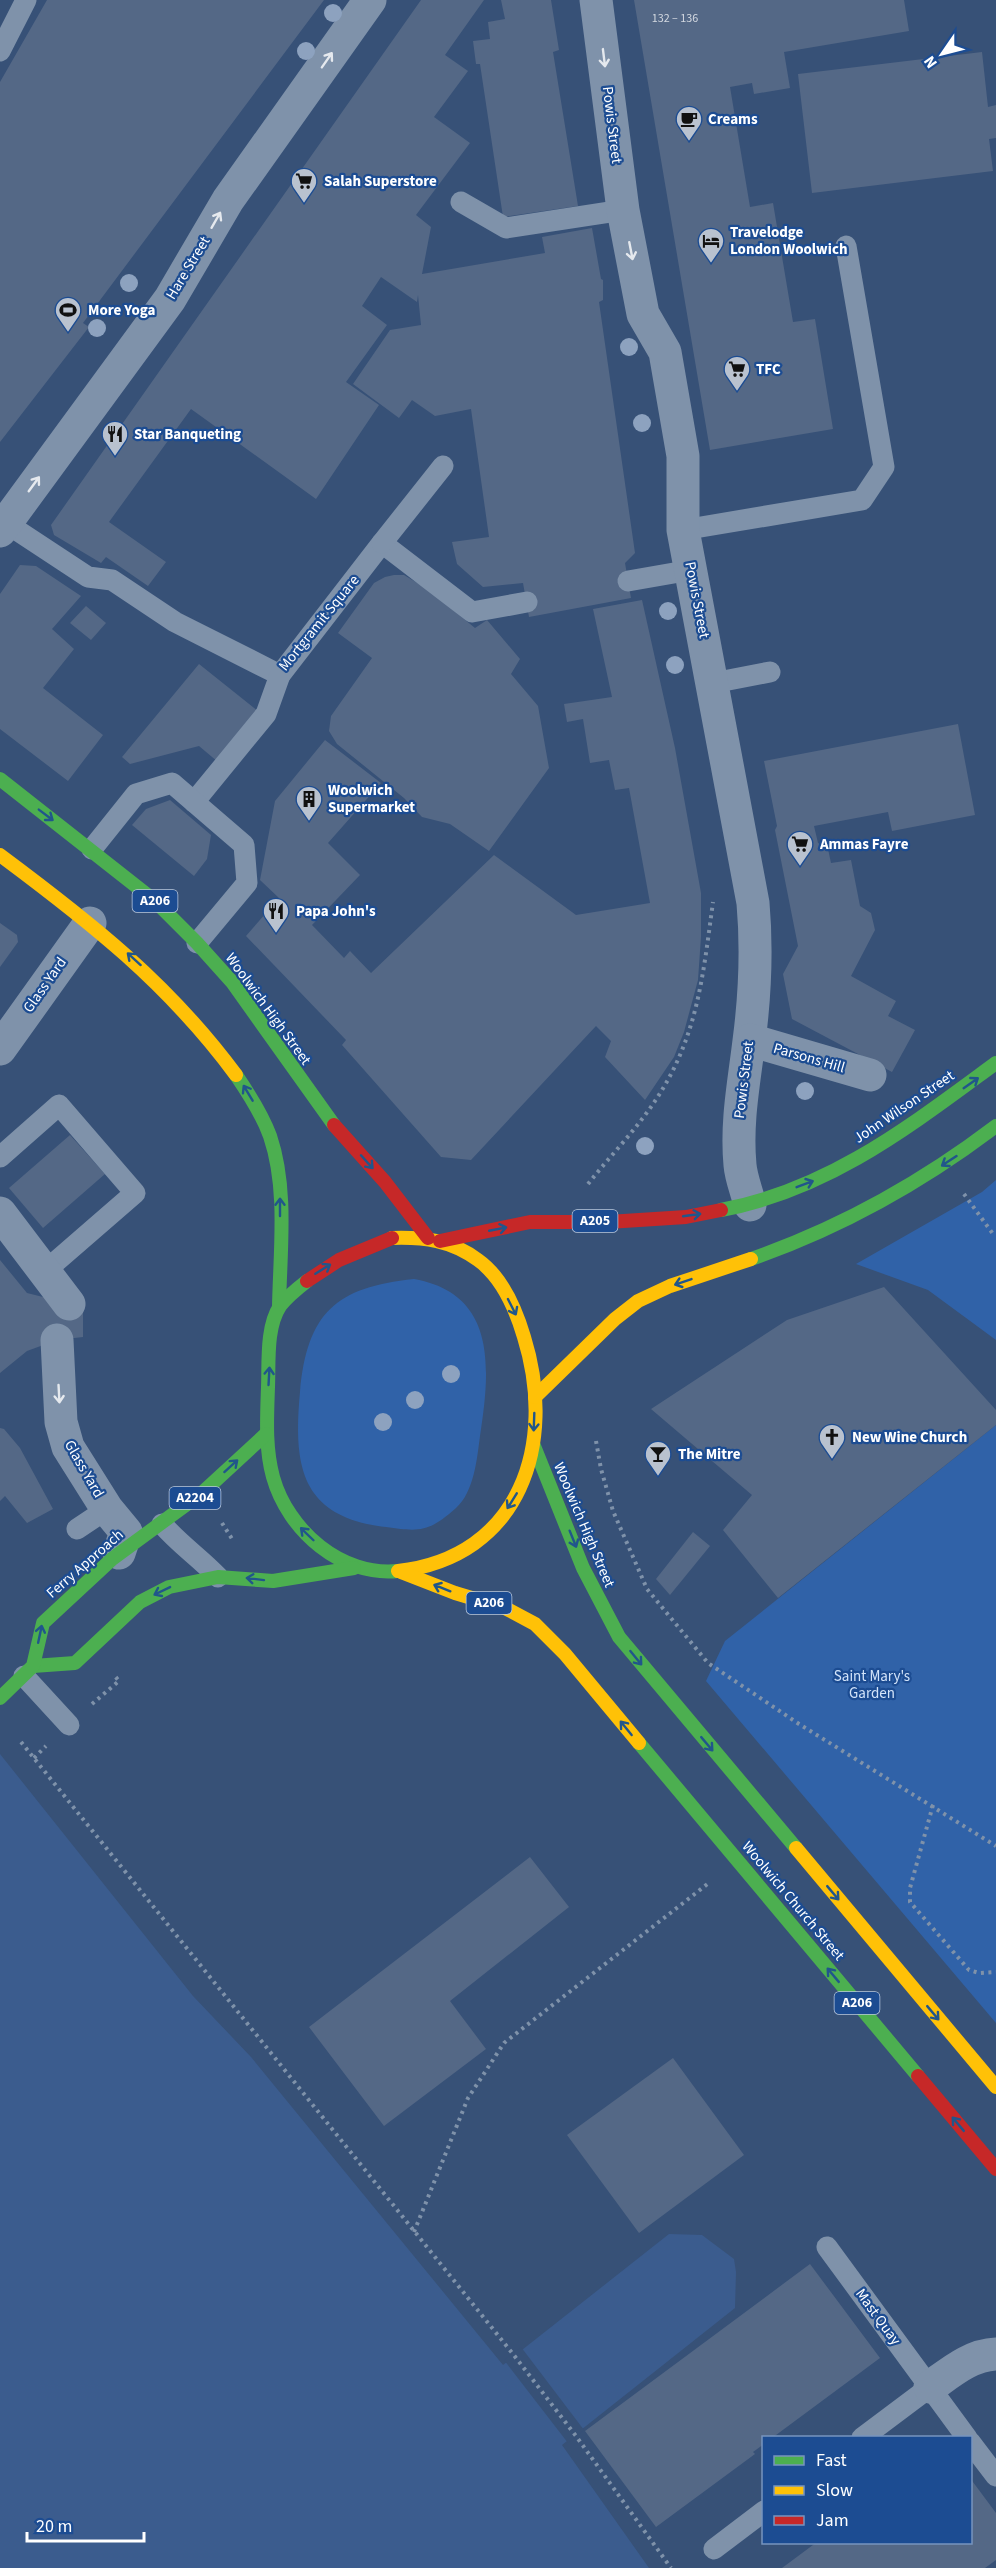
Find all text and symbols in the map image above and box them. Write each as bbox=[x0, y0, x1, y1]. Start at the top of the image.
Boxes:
house number: 132 – 136 bbox=[652, 10, 698, 27]
north arrow bbox=[912, 24, 972, 84]
one-way arrow bbox=[598, 48, 609, 67]
text: N bbox=[918, 51, 943, 73]
one-way arrow bbox=[321, 52, 334, 68]
street label: Powis Street bbox=[597, 85, 627, 165]
cafe icon: Creams bbox=[674, 104, 704, 142]
place label: Creams bbox=[708, 109, 758, 130]
supermarket icon: Salah Superstore bbox=[289, 166, 319, 204]
place label: Salah Superstore bbox=[324, 171, 437, 192]
one-way arrow bbox=[210, 212, 222, 229]
place label: Travelodge London Woolwich bbox=[730, 222, 847, 260]
hotel icon: Travelodge London Woolwich bbox=[696, 226, 726, 264]
street label: Hare Street bbox=[161, 232, 215, 304]
one-way arrow bbox=[626, 241, 637, 260]
sports icon: More Yoga bbox=[53, 295, 83, 333]
place label: More Yoga bbox=[88, 300, 155, 321]
supermarket icon: TFC bbox=[722, 354, 752, 392]
place label: TFC bbox=[756, 359, 781, 380]
restaurant icon: Star Banqueting bbox=[100, 419, 130, 457]
place label: Star Banqueting bbox=[134, 424, 241, 445]
one-way arrow bbox=[28, 477, 41, 493]
street label: Powis Street bbox=[679, 560, 715, 640]
street label: Mortgramit Square bbox=[274, 571, 364, 675]
place label: Woolwich Supermarket bbox=[328, 780, 415, 818]
building icon: Woolwich Supermarket bbox=[294, 784, 324, 822]
one-way arrow bbox=[38, 808, 54, 821]
supermarket icon: Ammas Fayre bbox=[785, 829, 815, 867]
place label: Ammas Fayre bbox=[819, 834, 909, 855]
road number: A206 bbox=[132, 890, 178, 912]
restaurant icon: Papa John's bbox=[261, 896, 291, 934]
place label: Papa John's bbox=[296, 901, 376, 922]
street label: Woolwich High Street bbox=[220, 949, 316, 1069]
one-way arrow bbox=[127, 952, 142, 966]
street label: Glass Yard bbox=[18, 953, 72, 1017]
street label: Parsons Hill bbox=[771, 1038, 847, 1078]
street label: Powis Street bbox=[729, 1040, 759, 1120]
street label: John Wilson Street bbox=[850, 1066, 958, 1148]
one-way arrow bbox=[962, 1076, 978, 1089]
one-way arrow bbox=[242, 1085, 254, 1102]
one-way arrow bbox=[360, 1154, 374, 1169]
one-way arrow bbox=[941, 1155, 958, 1167]
one-way arrow bbox=[795, 1178, 814, 1189]
one-way arrow bbox=[274, 1197, 285, 1217]
road number: A205 bbox=[572, 1210, 618, 1232]
one-way arrow bbox=[681, 1210, 701, 1221]
one-way arrow bbox=[488, 1223, 507, 1234]
one-way arrow bbox=[314, 1262, 331, 1274]
one-way arrow bbox=[674, 1278, 693, 1289]
one-way arrow bbox=[506, 1298, 518, 1315]
one-way arrow bbox=[264, 1366, 275, 1386]
one-way arrow bbox=[54, 1383, 65, 1403]
one-way arrow bbox=[529, 1411, 540, 1431]
church icon: New Wine Church bbox=[817, 1422, 847, 1460]
place label: New Wine Church bbox=[852, 1427, 967, 1448]
street label: Glass Yard bbox=[59, 1436, 109, 1502]
bar icon: The Mitre bbox=[643, 1439, 673, 1477]
place label: The Mitre bbox=[678, 1444, 741, 1465]
one-way arrow bbox=[223, 1459, 238, 1473]
street label: Woolwich High Street bbox=[548, 1459, 620, 1591]
road number: A2204 bbox=[170, 1487, 220, 1509]
one-way arrow bbox=[505, 1492, 518, 1509]
street label: Ferry Approach bbox=[42, 1525, 128, 1603]
one-way arrow bbox=[300, 1527, 315, 1541]
one-way arrow bbox=[568, 1529, 579, 1548]
one-way arrow bbox=[245, 1573, 265, 1584]
one-way arrow bbox=[433, 1582, 452, 1593]
one-way arrow bbox=[153, 1586, 171, 1598]
road number: A206 bbox=[466, 1592, 512, 1614]
one-way arrow bbox=[35, 1625, 47, 1644]
one-way arrow bbox=[630, 1650, 643, 1666]
park label: Saint Mary's Garden bbox=[834, 1666, 910, 1704]
one-way arrow bbox=[620, 1720, 633, 1736]
one-way arrow bbox=[700, 1736, 714, 1751]
street label: Woolwich Church Street bbox=[737, 1837, 849, 1965]
one-way arrow bbox=[826, 1885, 840, 1900]
one-way arrow bbox=[826, 1968, 840, 1983]
road number: A206 bbox=[834, 1992, 880, 2014]
one-way arrow bbox=[926, 2004, 939, 2020]
one-way arrow bbox=[951, 2117, 965, 2132]
street label: Mast Quay bbox=[850, 2284, 906, 2350]
legend bbox=[762, 2436, 972, 2544]
text: Fast bbox=[816, 2448, 847, 2473]
text: Slow bbox=[816, 2478, 853, 2503]
scale bar bbox=[27, 2505, 144, 2543]
text: Jam bbox=[816, 2508, 849, 2533]
text: 20 m bbox=[36, 2514, 72, 2539]

